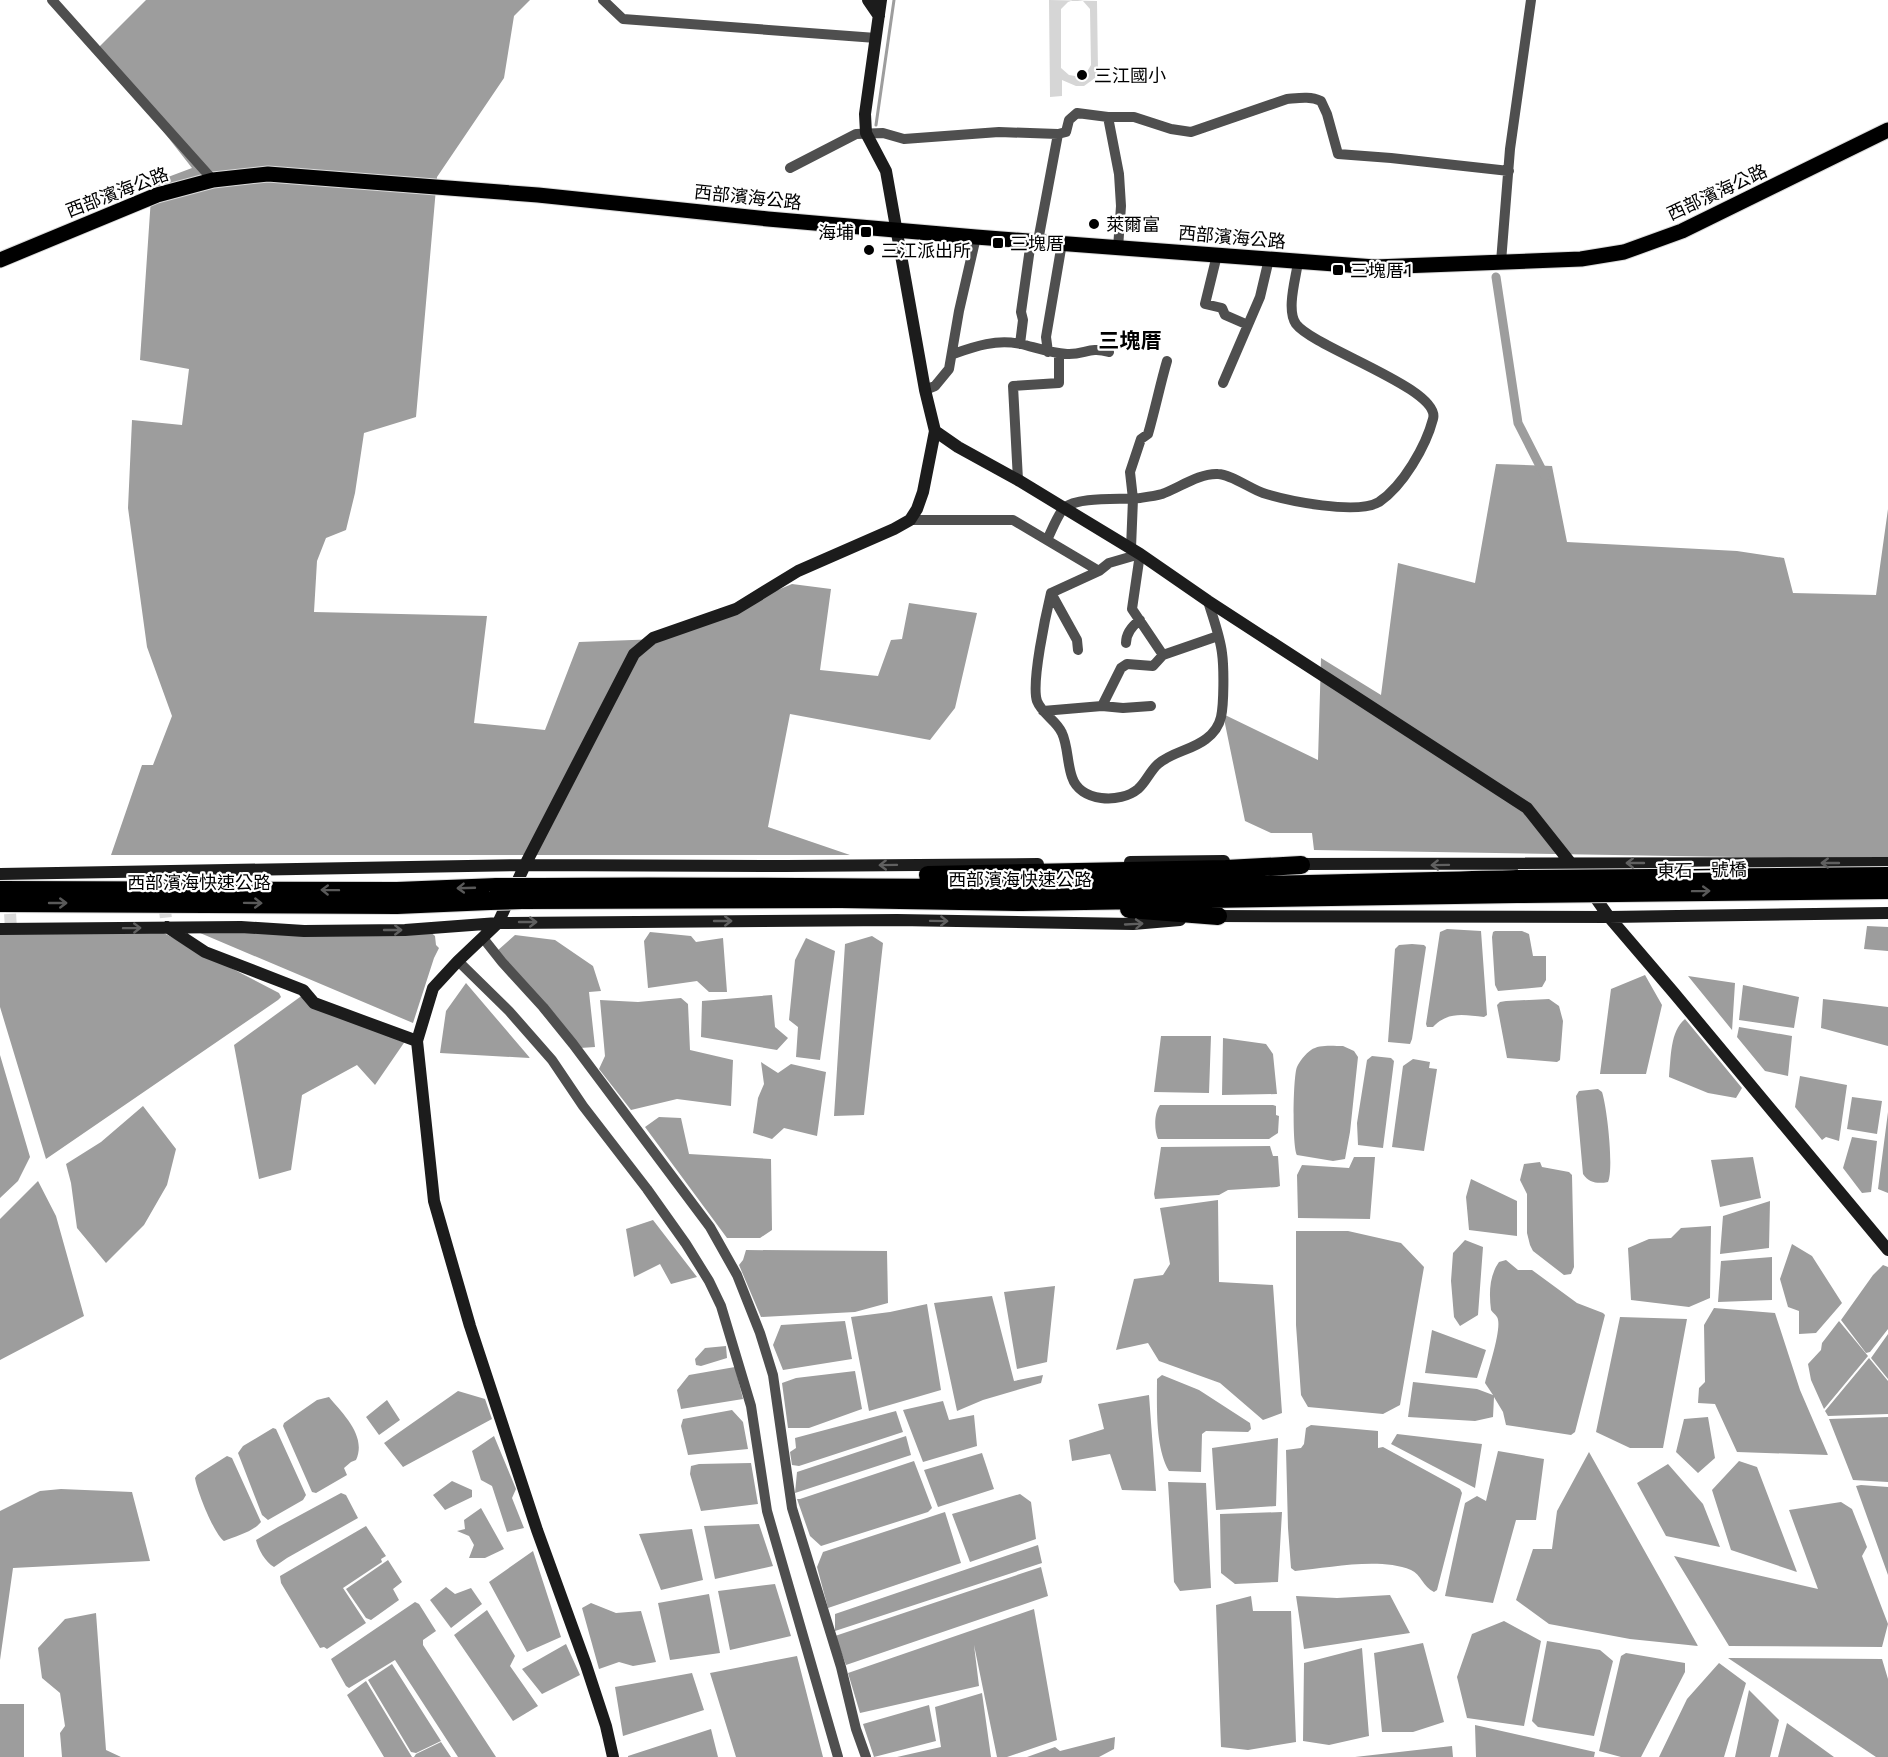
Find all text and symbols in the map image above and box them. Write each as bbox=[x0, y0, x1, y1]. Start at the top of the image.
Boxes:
place label: 三江國小 bbox=[1094, 65, 1166, 86]
marker: 三江國小 bbox=[1075, 68, 1089, 82]
street label: 西部濱海公路 bbox=[1664, 160, 1770, 224]
street label: 西部濱海公路 bbox=[63, 163, 171, 221]
street label: 西部濱海公路 bbox=[693, 181, 803, 213]
place label: 萊爾富 bbox=[1106, 214, 1160, 235]
marker: 萊爾富 bbox=[1087, 217, 1101, 231]
place label: 海埔 bbox=[818, 222, 854, 243]
street label: 西部濱海公路 bbox=[1177, 222, 1287, 252]
marker: 海埔 bbox=[859, 225, 873, 239]
place label: 三塊厝 bbox=[1010, 233, 1064, 254]
marker: 三塊厝 bbox=[991, 236, 1005, 250]
place label: 三江派出所 bbox=[881, 240, 971, 261]
marker: 三江派出所 bbox=[862, 243, 876, 257]
place label: 三塊厝1 bbox=[1350, 260, 1414, 281]
marker: 三塊厝1 bbox=[1331, 263, 1345, 277]
district label: 三塊厝 bbox=[1099, 329, 1162, 353]
one-way arrow bbox=[1625, 857, 1645, 869]
one-way arrow bbox=[1820, 857, 1840, 869]
one-way arrow bbox=[878, 859, 898, 871]
one-way arrow bbox=[1430, 859, 1450, 871]
street label: 東石一號橋 bbox=[1657, 859, 1747, 881]
street label: 西部濱海快速公路 bbox=[948, 869, 1092, 890]
street label: 西部濱海快速公路 bbox=[127, 872, 271, 893]
one-way arrow bbox=[456, 883, 476, 894]
one-way arrow bbox=[320, 884, 340, 896]
one-way arrow bbox=[1691, 886, 1711, 897]
one-way arrow bbox=[48, 897, 68, 909]
one-way arrow bbox=[243, 897, 263, 909]
one-way arrow bbox=[712, 915, 732, 927]
one-way arrow bbox=[928, 916, 948, 927]
one-way arrow bbox=[517, 917, 537, 928]
one-way arrow bbox=[1123, 918, 1143, 929]
one-way arrow bbox=[122, 922, 142, 933]
one-way arrow bbox=[383, 924, 403, 936]

